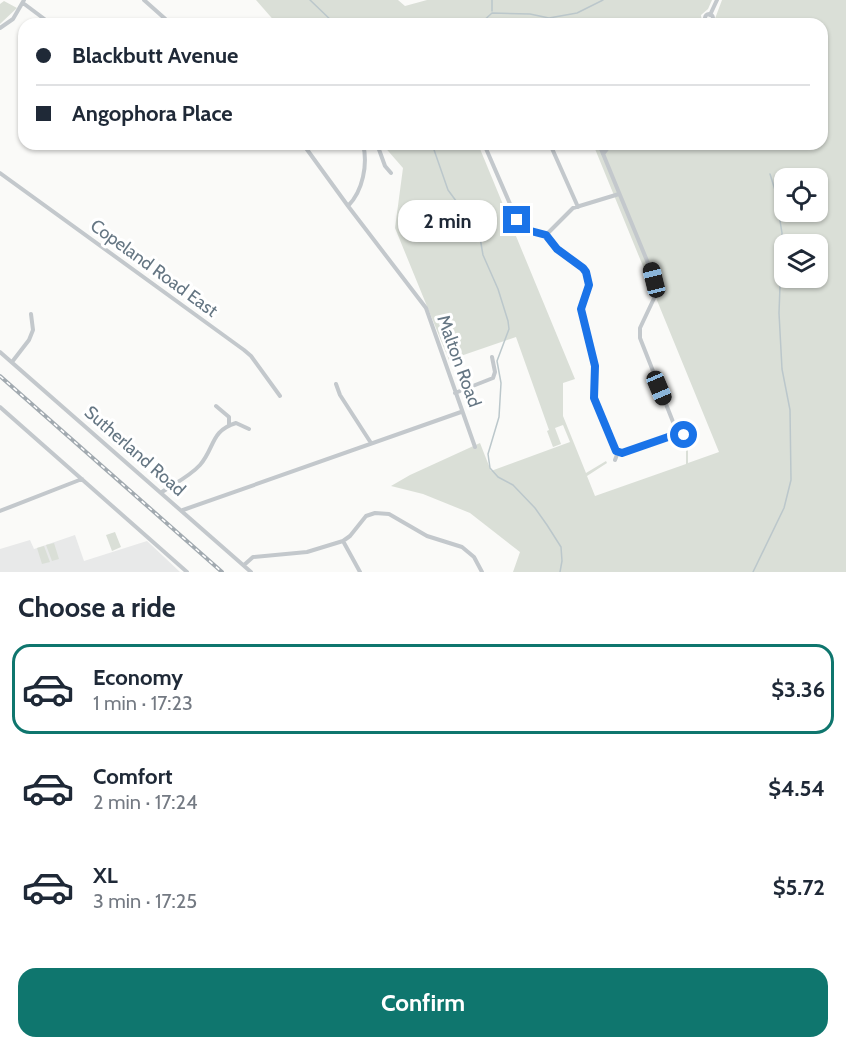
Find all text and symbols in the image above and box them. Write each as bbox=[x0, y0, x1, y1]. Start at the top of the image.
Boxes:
text: Blackbutt Avenue bbox=[72, 42, 238, 69]
text: Angophora Place bbox=[72, 100, 233, 127]
map controls bbox=[774, 168, 828, 288]
button: locate bbox=[774, 168, 828, 222]
callout: 2 min bbox=[397, 199, 496, 241]
route end bbox=[503, 206, 530, 233]
text: 2 min bbox=[423, 209, 472, 233]
street label: Copeland Road East bbox=[86, 214, 222, 322]
button: layers bbox=[774, 234, 828, 288]
car bbox=[641, 260, 667, 300]
street label: Malton Road bbox=[432, 312, 486, 410]
car bbox=[644, 368, 674, 408]
street label: Sutherland Road bbox=[80, 401, 190, 501]
route start bbox=[670, 421, 697, 448]
text: Choose a ride bbox=[18, 591, 176, 624]
icon: car bbox=[21, 662, 75, 716]
text: Economy bbox=[93, 664, 183, 691]
text: $3.36 bbox=[771, 676, 825, 703]
text: 1 min · 17:23 bbox=[93, 691, 193, 715]
icon: car bbox=[21, 761, 75, 815]
text: Comfort bbox=[93, 763, 172, 790]
text: $4.54 bbox=[768, 775, 825, 802]
text: 2 min · 17:24 bbox=[93, 790, 197, 814]
icon: car bbox=[21, 860, 75, 914]
text: XL bbox=[93, 862, 118, 889]
text: $5.72 bbox=[773, 874, 825, 901]
text: 3 min · 17:25 bbox=[93, 889, 197, 913]
button: Confirm bbox=[18, 968, 828, 1037]

